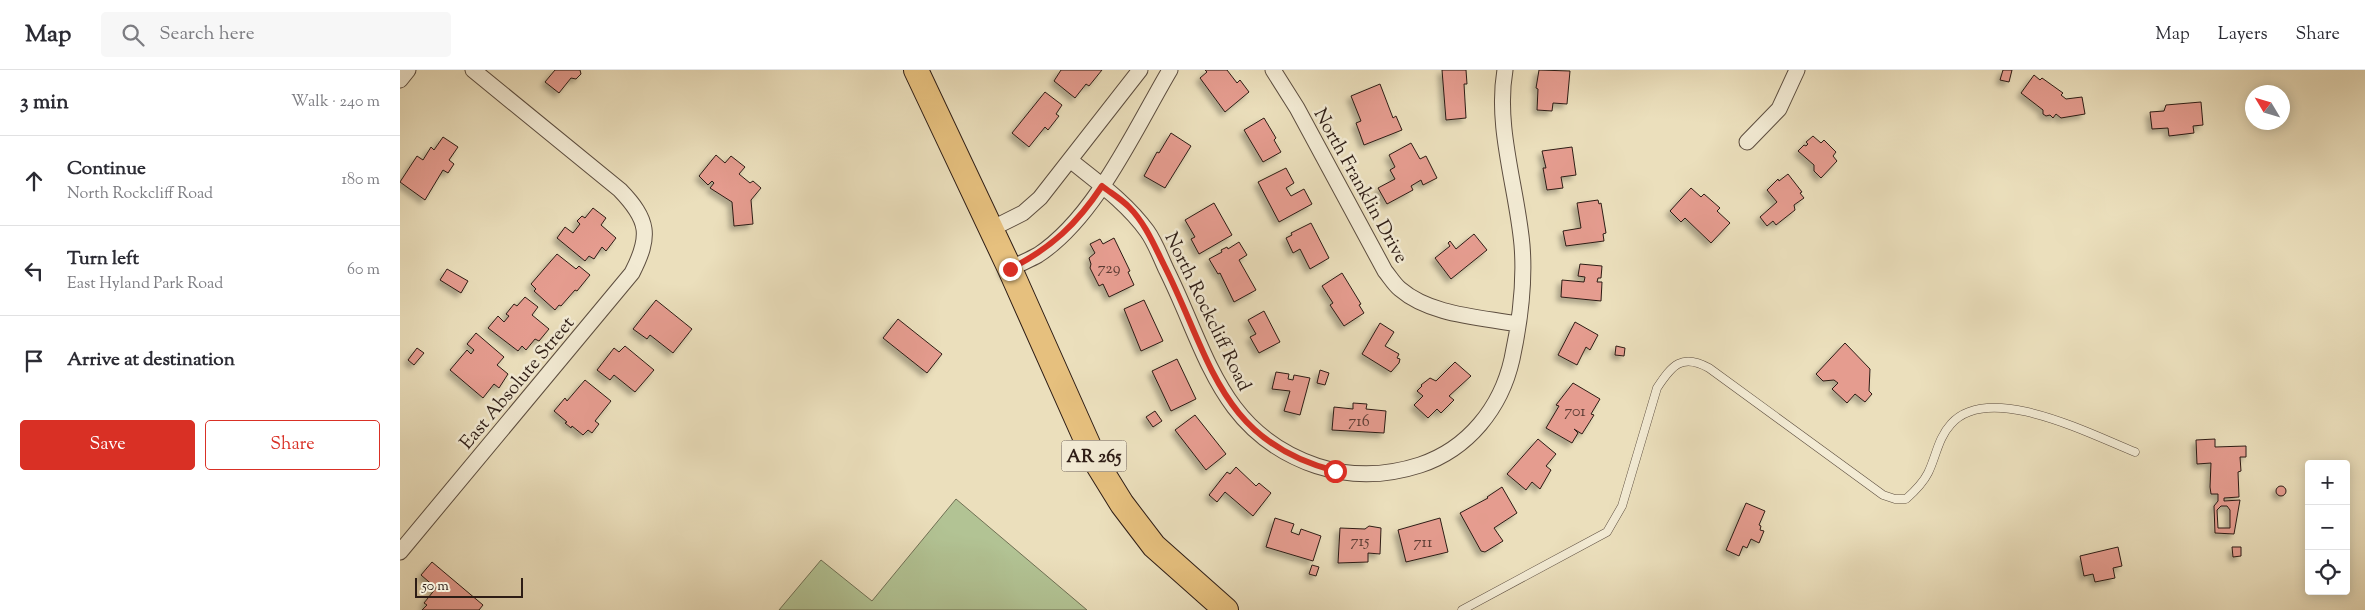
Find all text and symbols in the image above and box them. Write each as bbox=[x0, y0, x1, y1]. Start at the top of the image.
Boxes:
search box bbox=[101, 12, 451, 57]
text: Map bbox=[25, 18, 71, 52]
icon: search bbox=[119, 21, 147, 49]
text: Search here bbox=[159, 21, 255, 48]
text: Map bbox=[2155, 22, 2190, 48]
text: Layers bbox=[2218, 22, 2268, 48]
text: Share bbox=[2296, 22, 2340, 48]
north arrow bbox=[2245, 85, 2290, 130]
text: 3 min bbox=[20, 88, 69, 118]
text: Walk · 240 m bbox=[291, 91, 380, 114]
street label: North Franklin Drive bbox=[1306, 104, 1414, 269]
text: Continue bbox=[67, 156, 146, 183]
icon: ahead bbox=[20, 167, 48, 195]
text: 180 m bbox=[341, 169, 380, 192]
text: North Rockcliff Road bbox=[67, 183, 213, 206]
street label: North Rockcliff Road bbox=[1157, 228, 1257, 396]
text: Turn left bbox=[67, 246, 139, 273]
icon: left bbox=[20, 257, 48, 285]
route end bbox=[999, 258, 1022, 281]
house number: 729 bbox=[1097, 258, 1121, 281]
text: 60 m bbox=[347, 259, 380, 282]
text: East Hyland Park Road bbox=[67, 273, 223, 296]
street label: East Absolute Street bbox=[454, 311, 582, 456]
icon: arrive bbox=[20, 347, 48, 375]
text: Arrive at destination bbox=[67, 347, 235, 374]
house number: 701 bbox=[1564, 401, 1586, 424]
house number: 716 bbox=[1348, 411, 1370, 434]
button: Save bbox=[20, 420, 195, 470]
button: Share bbox=[205, 420, 380, 470]
road number: AR 265 bbox=[1062, 441, 1126, 472]
route start bbox=[1324, 460, 1347, 483]
map controls bbox=[2305, 460, 2350, 595]
button: + bbox=[2305, 460, 2350, 505]
button: − bbox=[2305, 505, 2350, 550]
house number: 715 bbox=[1351, 531, 1370, 554]
house number: 711 bbox=[1414, 532, 1433, 555]
button: locate bbox=[2305, 550, 2350, 595]
scale bar bbox=[415, 575, 522, 598]
text: 50 m bbox=[422, 577, 449, 597]

